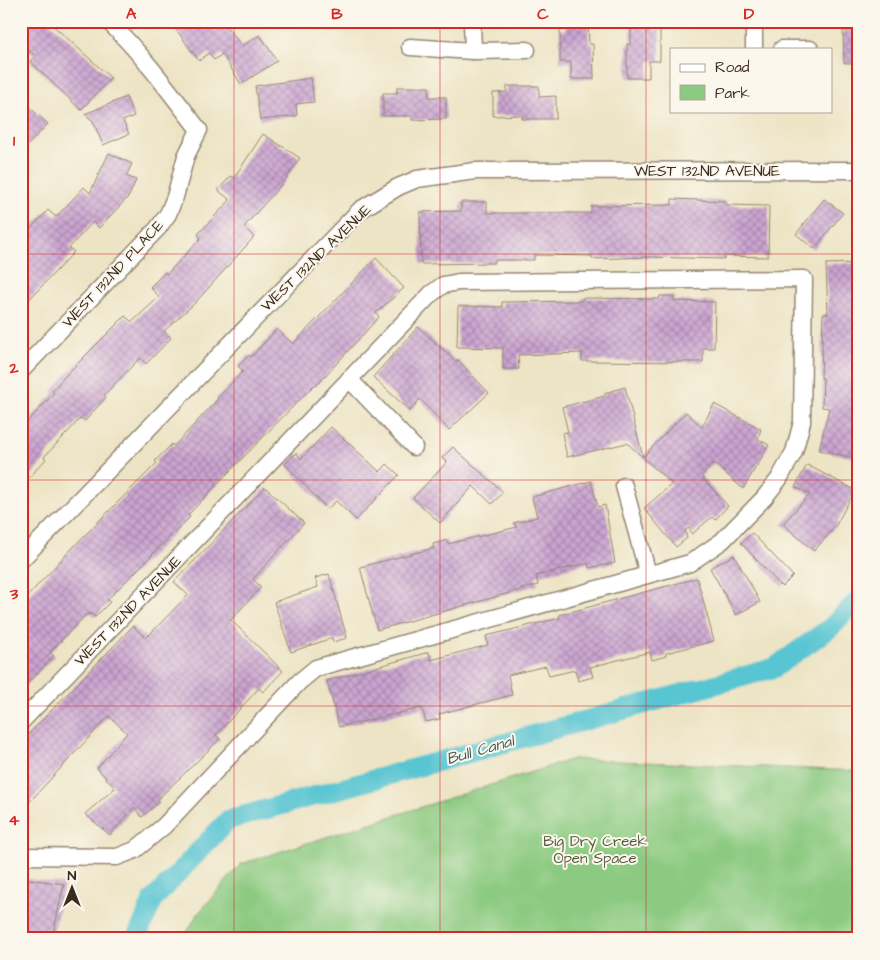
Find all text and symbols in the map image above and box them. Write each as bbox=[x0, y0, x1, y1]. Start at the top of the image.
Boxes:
text: A bbox=[126, 3, 137, 25]
text: B bbox=[331, 3, 343, 25]
text: C bbox=[537, 3, 549, 25]
text: D bbox=[744, 3, 755, 25]
legend bbox=[670, 48, 832, 112]
text: Road bbox=[715, 57, 750, 78]
text: Park bbox=[715, 83, 750, 104]
text: 1 bbox=[13, 130, 16, 152]
street label: WEST 132ND AVENUE bbox=[634, 161, 780, 182]
street label: WEST 132ND AVENUE bbox=[256, 200, 376, 316]
street label: WEST 132ND PLACE bbox=[57, 215, 169, 332]
text: 2 bbox=[8, 357, 19, 379]
street label: WEST 132ND AVENUE bbox=[70, 551, 186, 671]
text: 3 bbox=[9, 583, 19, 605]
water label: Bull Canal bbox=[444, 729, 519, 770]
text: 4 bbox=[9, 809, 20, 831]
park label: Big Dry Creek Open Space bbox=[543, 831, 647, 869]
north arrow bbox=[48, 862, 98, 912]
text: N bbox=[68, 866, 77, 886]

